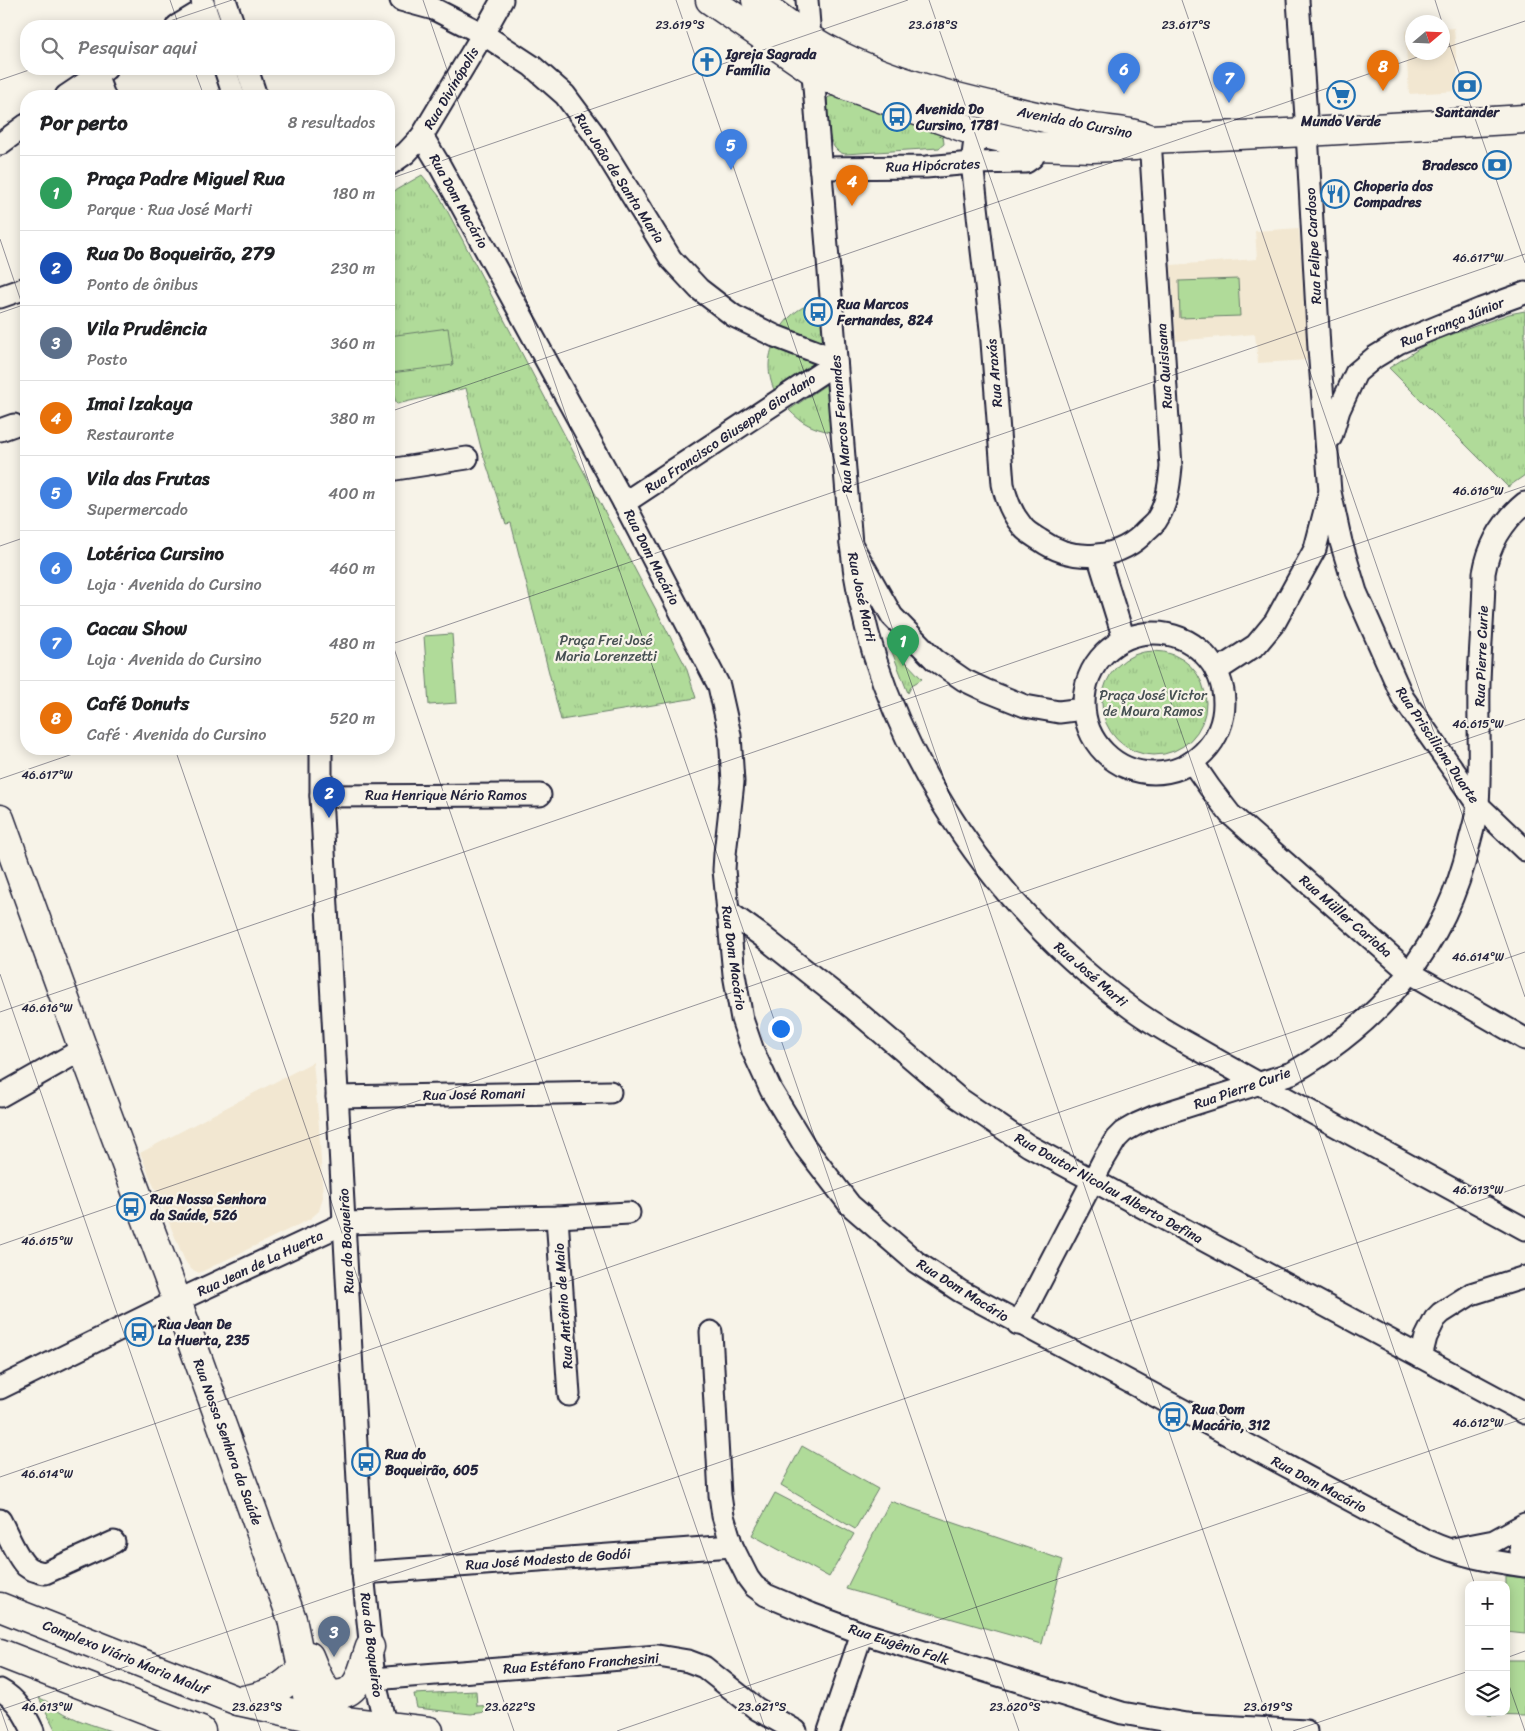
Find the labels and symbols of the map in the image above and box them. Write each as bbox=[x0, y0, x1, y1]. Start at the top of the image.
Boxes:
text: 23.619°S bbox=[655, 14, 705, 36]
text: 23.618°S bbox=[908, 14, 958, 36]
text: 23.617°S bbox=[1162, 14, 1211, 36]
north arrow bbox=[1405, 15, 1450, 60]
street label: Rua Divinópolis bbox=[417, 42, 486, 134]
place label: Igreja Sagrada Família bbox=[725, 42, 817, 83]
church icon: Igreja Sagrada Família bbox=[692, 47, 722, 77]
pin: 8 bbox=[1367, 50, 1399, 91]
pin: 6 bbox=[1108, 53, 1140, 94]
pin: 7 bbox=[1213, 62, 1245, 103]
bank icon: Santander bbox=[1452, 71, 1482, 101]
supermarket icon: Mundo Verde bbox=[1326, 80, 1356, 110]
place label: Avenida Do Cursino, 1781 bbox=[915, 97, 999, 138]
street label: Avenida do Cursino bbox=[1014, 99, 1135, 146]
place label: Santander bbox=[1434, 100, 1500, 125]
bus stop icon: Avenida Do Cursino, 1781 bbox=[882, 102, 912, 132]
street label: Rua João de Santa Maria bbox=[568, 108, 671, 249]
place label: Mundo Verde bbox=[1300, 109, 1382, 134]
pin: 5 bbox=[715, 129, 747, 170]
street label: Rua Dom Macário bbox=[422, 149, 495, 253]
bank icon: Bradesco bbox=[1482, 150, 1512, 180]
street label: Rua Hipócrates bbox=[885, 151, 981, 180]
place label: Bradesco bbox=[1422, 153, 1478, 178]
pin: 4 bbox=[836, 165, 868, 206]
place label: Choperia dos Compadres bbox=[1353, 174, 1434, 215]
restaurant icon: Choperia dos Compadres bbox=[1320, 179, 1350, 209]
street label: Rua Felipe Cardoso bbox=[1298, 187, 1329, 305]
text: 46.617°W bbox=[1452, 247, 1504, 269]
street label: Rua França Júnior bbox=[1396, 290, 1509, 355]
place label: Rua Marcos Fernandes, 824 bbox=[836, 292, 933, 333]
bus stop icon: Rua Marcos Fernandes, 824 bbox=[803, 297, 833, 327]
street label: Rua Quisisana bbox=[1149, 322, 1180, 409]
street label: Rua Araxás bbox=[979, 337, 1010, 408]
street label: Rua Marcos Fernandes bbox=[823, 353, 860, 494]
street label: Rua Francisco Giuseppe Giordano bbox=[639, 366, 821, 500]
text: 46.616°W bbox=[1452, 480, 1504, 502]
street label: Rua Dom Macário bbox=[617, 505, 687, 610]
street label: Rua José Marti bbox=[840, 550, 883, 645]
street label: Rua Pierre Curie bbox=[1467, 605, 1496, 707]
pin: 1 bbox=[887, 625, 919, 666]
park label: Praça Frei José Maria Lorenzetti bbox=[555, 628, 658, 669]
street label: Rua Prisciliana Duarte bbox=[1389, 682, 1486, 809]
park label: Praça José Victor de Moura Ramos bbox=[1099, 683, 1208, 724]
text: 46.615°W bbox=[1452, 713, 1505, 735]
text: 46.617°W bbox=[21, 764, 73, 786]
pin: 2 bbox=[313, 777, 345, 818]
street label: Rua Henrique Nério Ramos bbox=[365, 783, 527, 808]
street label: Rua Müller Carioba bbox=[1293, 869, 1398, 964]
street label: Rua Dom Macário bbox=[714, 904, 753, 1012]
street label: Rua José Marti bbox=[1048, 935, 1134, 1014]
text: 46.614°W bbox=[1452, 946, 1505, 968]
text: 46.616°W bbox=[21, 997, 73, 1019]
your location bbox=[768, 1016, 794, 1042]
street label: Rua Pierre Curie bbox=[1190, 1060, 1294, 1117]
street label: Rua José Romani bbox=[423, 1081, 526, 1108]
street label: Rua Doutor Nicolau Alberto Defina bbox=[1010, 1126, 1208, 1251]
text: 46.613°W bbox=[1453, 1179, 1504, 1201]
place label: Rua Nossa Senhora da Saúde, 526 bbox=[149, 1187, 266, 1228]
street label: Rua do Boqueirão bbox=[331, 1188, 362, 1294]
bus stop icon: Rua Nossa Senhora da Saúde, 526 bbox=[116, 1192, 146, 1222]
street label: Rua Jean de La Huerta bbox=[193, 1223, 328, 1304]
text: 46.615°W bbox=[21, 1230, 74, 1252]
street label: Rua Antônio de Maio bbox=[547, 1242, 580, 1370]
street label: Rua Dom Macário bbox=[911, 1252, 1014, 1329]
place label: Rua Jean De La Huerta, 235 bbox=[157, 1312, 250, 1353]
bus stop icon: Rua Jean De La Huerta, 235 bbox=[124, 1317, 154, 1347]
street label: Rua Nossa Senhora da Saúde bbox=[186, 1355, 269, 1529]
place label: Rua Dom Macário, 312 bbox=[1191, 1397, 1271, 1438]
bus stop icon: Rua Dom Macário, 312 bbox=[1158, 1402, 1188, 1432]
text: 46.612°W bbox=[1452, 1412, 1504, 1434]
place label: Rua do Boqueirão, 605 bbox=[384, 1442, 479, 1483]
bus stop icon: Rua do Boqueirão, 605 bbox=[351, 1447, 381, 1477]
street label: Rua Dom Macário bbox=[1266, 1449, 1371, 1520]
text: 46.614°W bbox=[21, 1463, 74, 1485]
street label: Rua José Modesto de Godói bbox=[465, 1541, 632, 1578]
street label: Rua do Boqueirão bbox=[353, 1591, 390, 1699]
street label: Complexo Viário Maria Maluf bbox=[39, 1613, 215, 1703]
pin: 3 bbox=[318, 1616, 350, 1657]
street label: Rua Eugênio Falk bbox=[845, 1616, 953, 1673]
street label: Rua Estéfano Franchesini bbox=[502, 1646, 661, 1681]
text: 46.613°W bbox=[22, 1696, 73, 1718]
text: 23.623°S bbox=[232, 1696, 283, 1718]
text: 23.622°S bbox=[485, 1696, 536, 1718]
text: 23.621°S bbox=[738, 1696, 787, 1718]
text: 23.620°S bbox=[989, 1696, 1041, 1718]
text: 23.619°S bbox=[1243, 1696, 1293, 1718]

